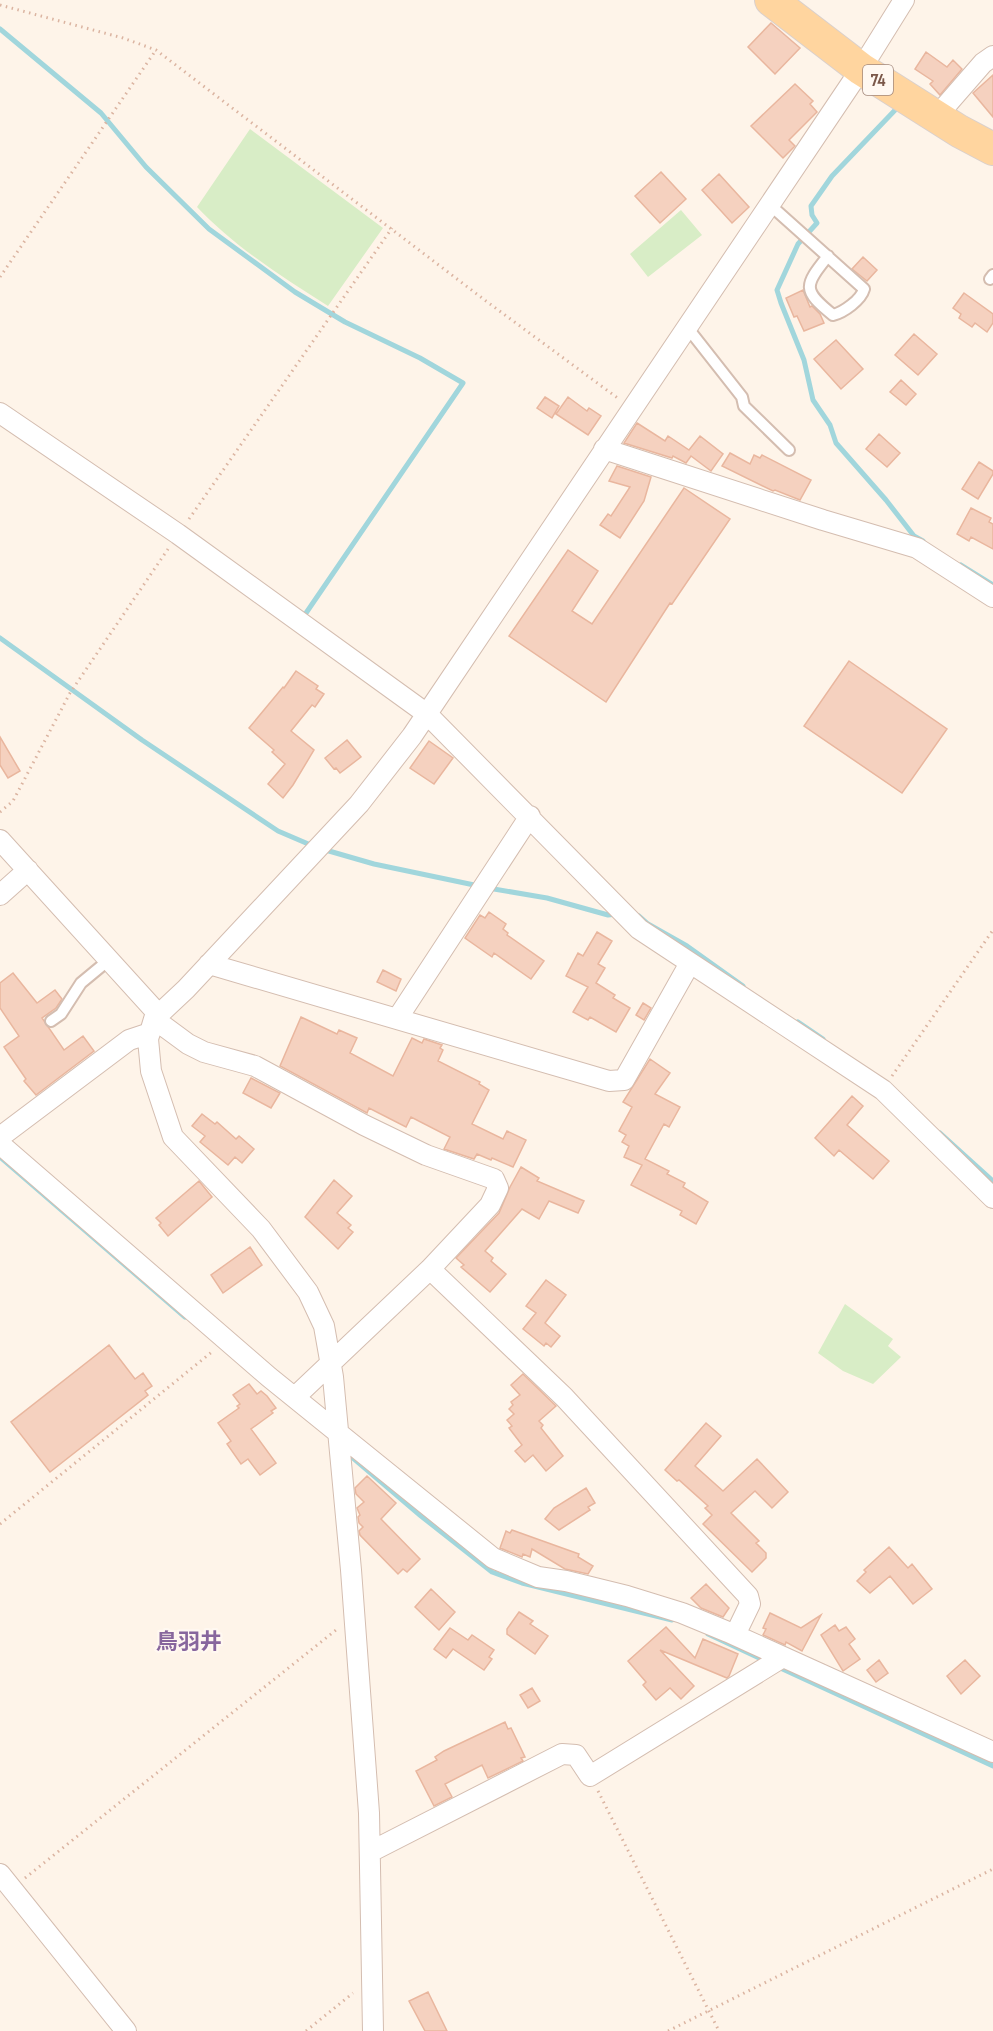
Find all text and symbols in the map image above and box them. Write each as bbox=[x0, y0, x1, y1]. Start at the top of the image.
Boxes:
road number: 74 bbox=[863, 65, 893, 95]
district label: 鳥羽井 bbox=[156, 1629, 222, 1656]

